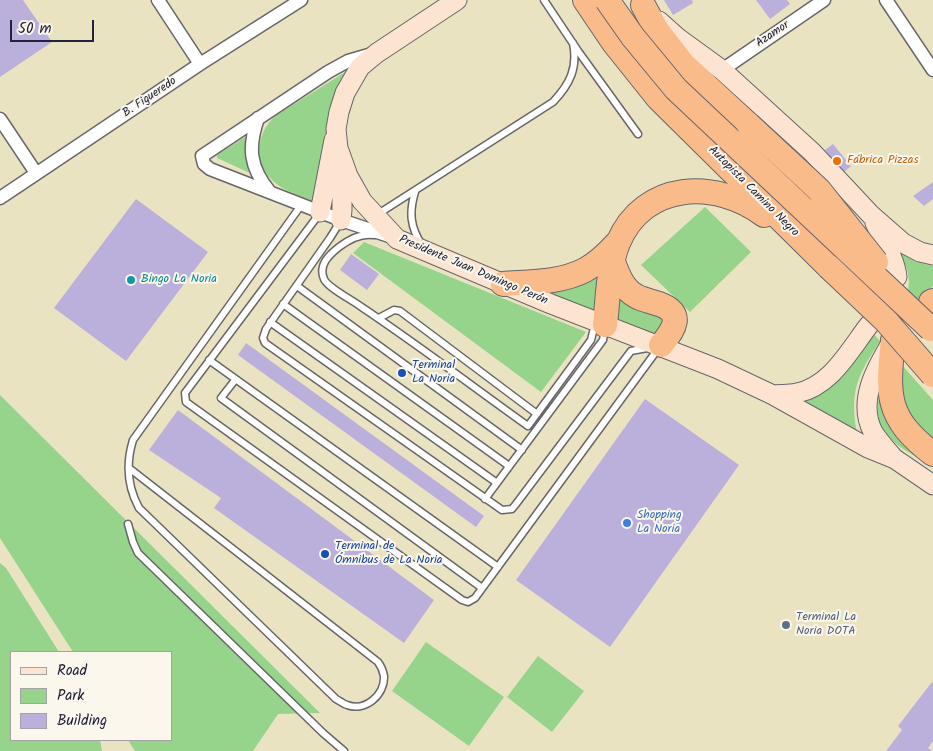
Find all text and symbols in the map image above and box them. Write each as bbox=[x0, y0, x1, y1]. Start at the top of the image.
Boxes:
scale bar bbox=[12, 10, 96, 42]
text: 50 m bbox=[18, 17, 52, 41]
street label: Azamor bbox=[754, 19, 792, 51]
street label: B. Figueredo bbox=[120, 75, 180, 121]
street label: Autopista Camino Negro bbox=[705, 144, 801, 240]
place label: Fábrica Pizzas bbox=[847, 154, 919, 168]
marker: Fábrica Pizzas bbox=[831, 155, 843, 167]
street label: Presidente Juan Domingo Perón bbox=[396, 233, 550, 309]
place label: Bingo La Noria bbox=[141, 273, 217, 287]
marker: Bingo La Noria bbox=[125, 274, 137, 286]
place label: Terminal La Noria bbox=[412, 359, 455, 387]
marker: Terminal La Noria bbox=[396, 367, 408, 379]
place label: Shopping La Noria bbox=[637, 509, 682, 537]
marker: Shopping La Noria bbox=[621, 517, 633, 529]
place label: Terminal de Ómnibus de La Noria bbox=[335, 540, 442, 568]
marker: Terminal de Ómnibus de La Noria bbox=[319, 548, 331, 560]
place label: Terminal La Noria DOTA bbox=[796, 611, 856, 639]
marker: Terminal La Noria DOTA bbox=[780, 619, 792, 631]
legend bbox=[10, 651, 172, 741]
text: Road bbox=[57, 659, 87, 683]
text: Park bbox=[57, 684, 84, 708]
text: Building bbox=[57, 709, 107, 733]

